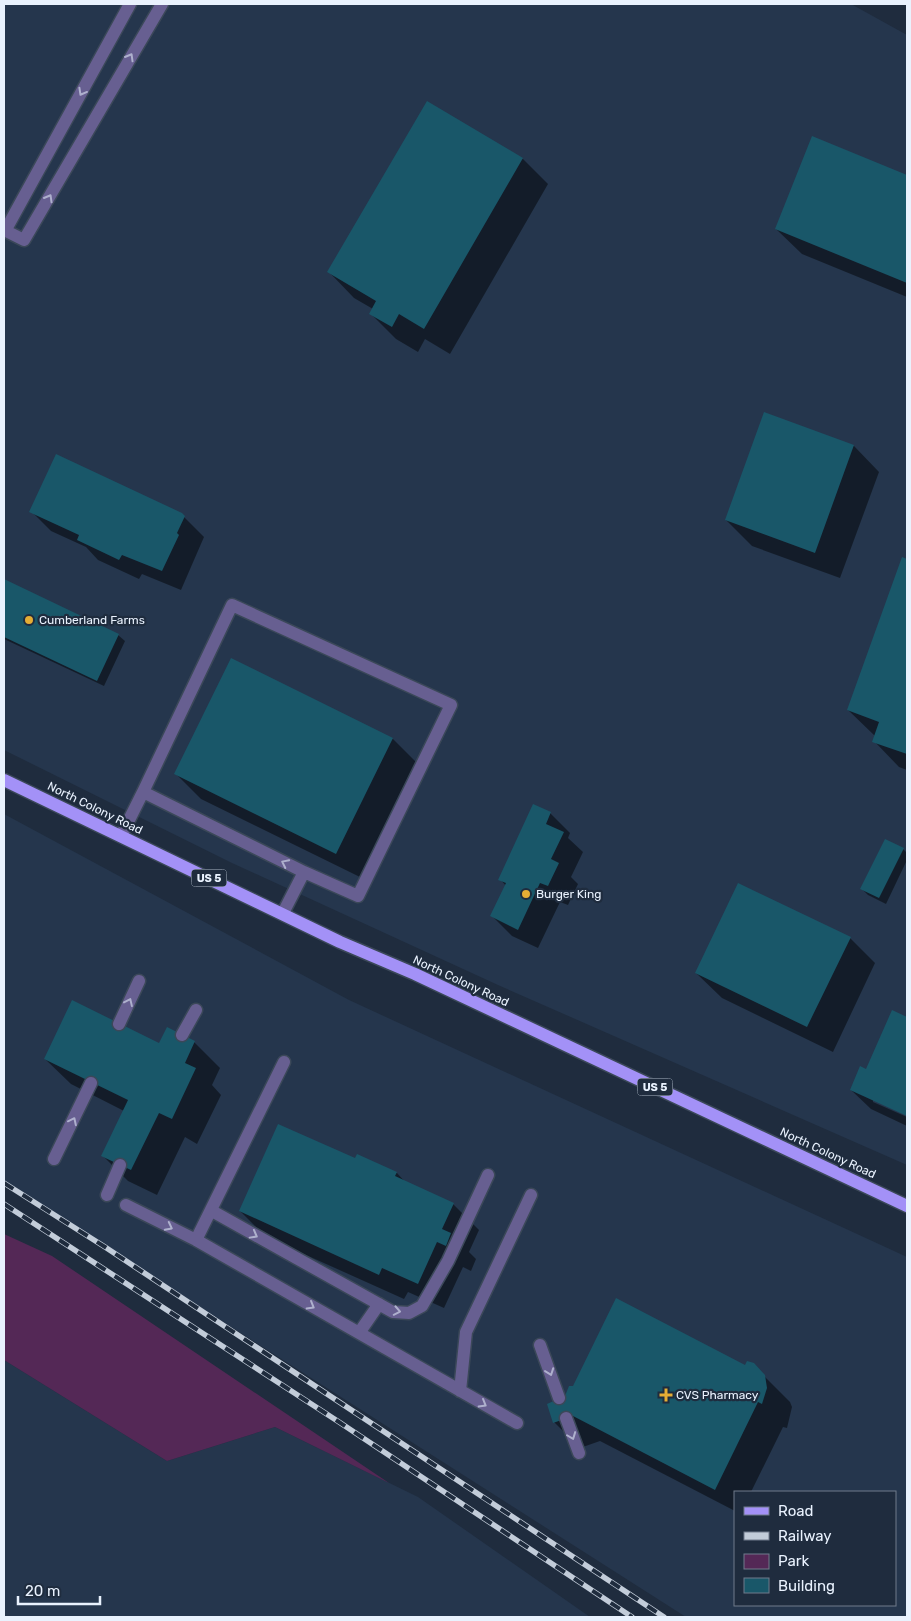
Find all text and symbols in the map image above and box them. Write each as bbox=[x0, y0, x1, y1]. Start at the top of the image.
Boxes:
one-way arrow bbox=[124, 54, 134, 63]
one-way arrow bbox=[78, 87, 88, 96]
one-way arrow bbox=[42, 194, 52, 203]
place label: Cumberland Farms bbox=[39, 613, 145, 627]
marker: Cumberland Farms bbox=[23, 614, 35, 626]
street label: North Colony Road bbox=[45, 779, 145, 837]
one-way arrow bbox=[281, 858, 290, 869]
road number: US 5 bbox=[192, 870, 226, 886]
place label: Burger King bbox=[536, 887, 601, 901]
marker: Burger King bbox=[520, 888, 532, 900]
street label: North Colony Road bbox=[411, 953, 511, 1009]
one-way arrow bbox=[123, 998, 133, 1007]
road number: US 5 bbox=[638, 1078, 672, 1096]
one-way arrow bbox=[67, 1117, 77, 1126]
street label: North Colony Road bbox=[778, 1125, 878, 1181]
one-way arrow bbox=[164, 1221, 173, 1231]
one-way arrow bbox=[249, 1228, 258, 1238]
one-way arrow bbox=[306, 1300, 315, 1310]
one-way arrow bbox=[392, 1305, 401, 1316]
one-way arrow bbox=[544, 1367, 554, 1376]
place label: CVS Pharmacy bbox=[676, 1388, 759, 1402]
marker: CVS Pharmacy bbox=[660, 1389, 672, 1401]
one-way arrow bbox=[477, 1398, 486, 1408]
one-way arrow bbox=[566, 1431, 576, 1439]
legend bbox=[734, 1491, 896, 1606]
text: Road bbox=[778, 1502, 814, 1520]
text: Railway bbox=[778, 1527, 832, 1545]
text: Park bbox=[778, 1552, 809, 1570]
scale bar bbox=[18, 1574, 100, 1606]
text: Building bbox=[778, 1577, 835, 1595]
text: 20 m bbox=[25, 1582, 60, 1600]

